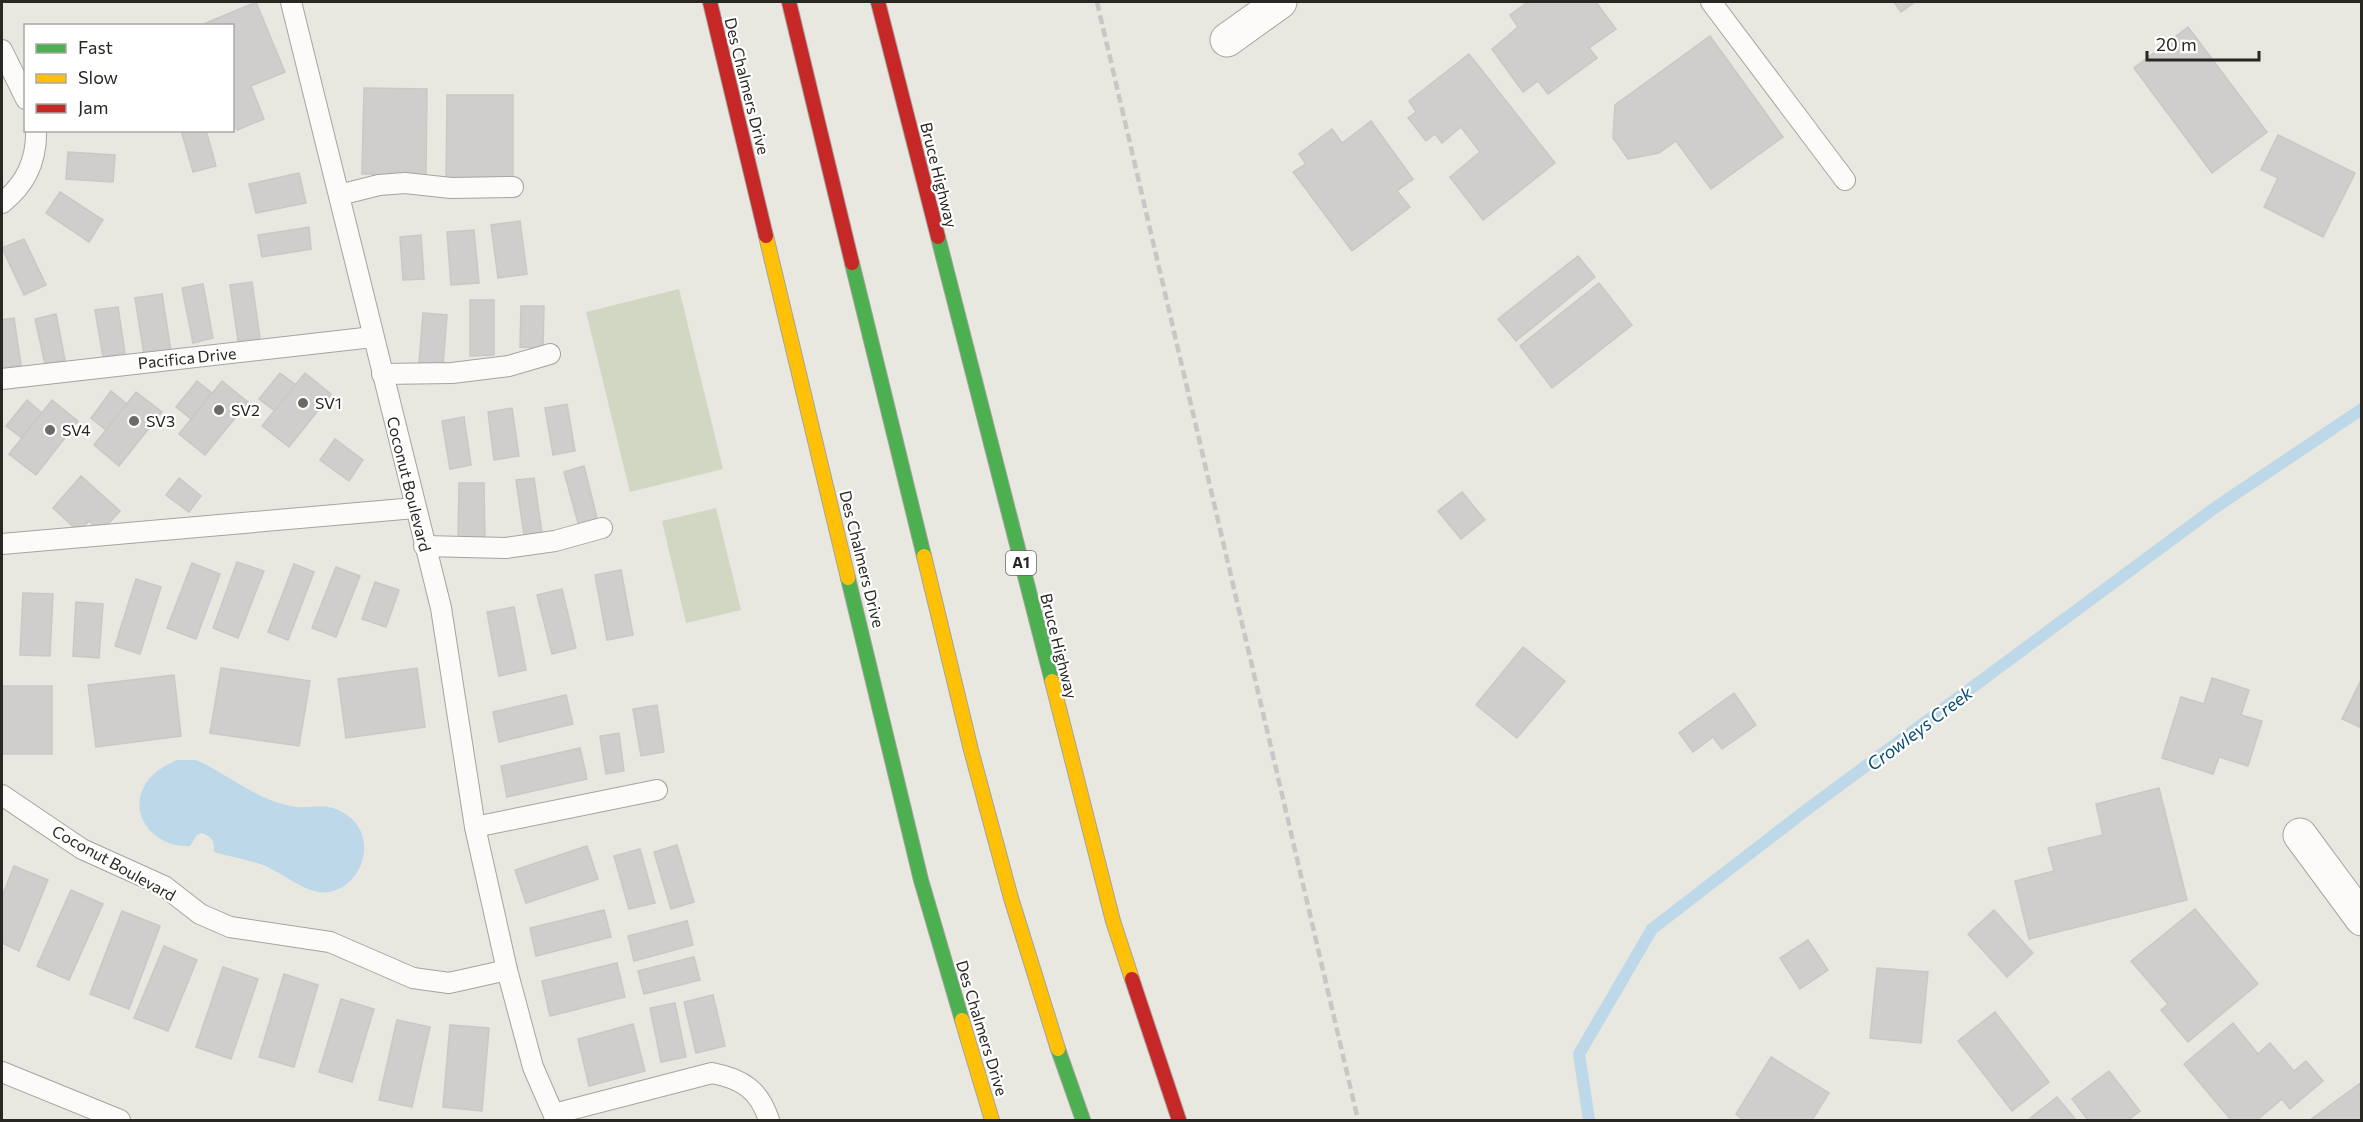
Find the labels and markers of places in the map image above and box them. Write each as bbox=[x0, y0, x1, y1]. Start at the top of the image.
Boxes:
place label: SV1 bbox=[315, 393, 342, 412]
marker: SV1 bbox=[296, 396, 310, 410]
place label: SV2 bbox=[231, 400, 260, 419]
marker: SV2 bbox=[212, 403, 226, 417]
place label: SV3 bbox=[146, 411, 175, 430]
marker: SV3 bbox=[127, 414, 141, 428]
place label: SV4 bbox=[62, 420, 91, 439]
marker: SV4 bbox=[43, 423, 57, 437]

